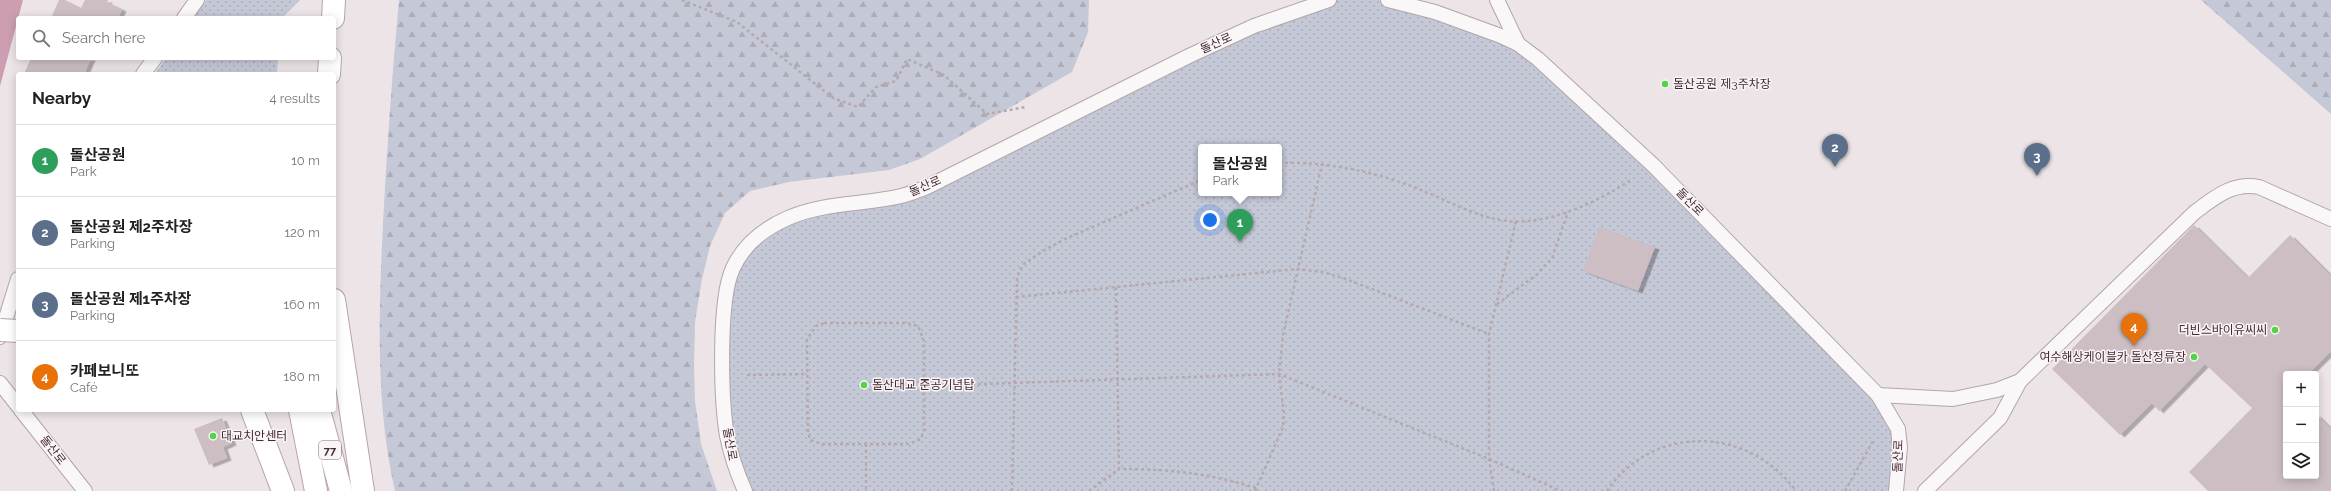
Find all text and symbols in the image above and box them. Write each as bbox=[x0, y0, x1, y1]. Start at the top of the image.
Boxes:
search box bbox=[16, 16, 336, 60]
icon: search bbox=[30, 27, 52, 49]
text: Search here bbox=[62, 29, 145, 47]
street label: 돌산로 bbox=[1198, 30, 1234, 56]
place label: 돌산공원 제3주차장 bbox=[1673, 77, 1771, 91]
marker: 돌산공원 제3주차장 bbox=[1660, 79, 1670, 89]
text: Nearby bbox=[32, 88, 91, 108]
text: 4 results bbox=[269, 91, 320, 106]
pin: 2 bbox=[1822, 134, 1848, 167]
pin: 3 bbox=[2024, 143, 2050, 176]
popup bbox=[1198, 144, 1282, 196]
text: 돌산공원 bbox=[70, 146, 125, 164]
text: 1 bbox=[42, 153, 48, 168]
text: 10 m bbox=[291, 153, 320, 168]
text: 돌산공원 bbox=[1212, 155, 1268, 173]
text: Park bbox=[70, 164, 97, 179]
street label: 돌산로 bbox=[907, 173, 943, 199]
text: Park bbox=[1212, 173, 1239, 188]
street label: 돌산로 bbox=[1673, 185, 1707, 219]
pin: 1 bbox=[1227, 209, 1253, 242]
your location bbox=[1200, 210, 1220, 230]
text: 돌산공원 제2주차장 bbox=[70, 218, 192, 236]
text: 2 bbox=[41, 225, 49, 240]
text: 120 m bbox=[284, 225, 320, 240]
text: Parking bbox=[70, 236, 115, 251]
text: 돌산공원 제1주차장 bbox=[70, 290, 191, 308]
text: 3 bbox=[41, 297, 49, 312]
text: 160 m bbox=[283, 297, 320, 312]
text: Parking bbox=[70, 308, 115, 323]
pin: 4 bbox=[2121, 313, 2147, 346]
place label: 더빈스바이유씨씨 bbox=[2179, 323, 2267, 337]
marker: 더빈스바이유씨씨 bbox=[2270, 325, 2280, 335]
place label: 여수해상케이블카 돌산정류장 bbox=[2039, 350, 2186, 364]
marker: 여수해상케이블카 돌산정류장 bbox=[2189, 352, 2199, 362]
text: 카페보니또 bbox=[70, 362, 139, 380]
text: 4 bbox=[41, 369, 49, 384]
text: 180 m bbox=[284, 369, 320, 384]
map controls bbox=[2283, 371, 2319, 479]
button: + bbox=[2283, 371, 2319, 407]
place label: 돌산대교 준공기념탑 bbox=[872, 378, 974, 392]
text: Café bbox=[70, 380, 98, 395]
marker: 돌산대교 준공기념탑 bbox=[859, 380, 869, 390]
button: − bbox=[2283, 407, 2319, 443]
street label: 돌산로 bbox=[720, 426, 740, 462]
place label: 대교치안센터 bbox=[221, 429, 287, 443]
marker: 대교치안센터 bbox=[208, 431, 218, 441]
street label: 돌산로 bbox=[37, 433, 69, 467]
street label: 돌산로 bbox=[1890, 439, 1906, 473]
road number: 77 bbox=[319, 441, 341, 459]
button: layers bbox=[2283, 443, 2319, 479]

